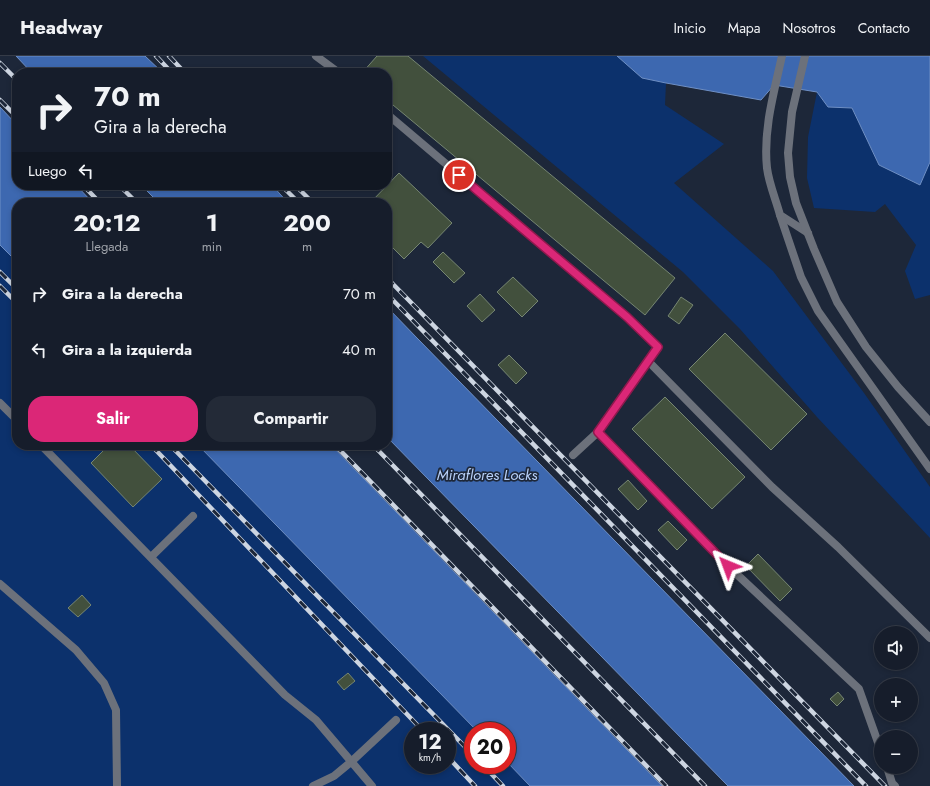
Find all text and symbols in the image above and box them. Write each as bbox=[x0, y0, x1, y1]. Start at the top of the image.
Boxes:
text: Headway bbox=[20, 14, 102, 41]
text: Inicio bbox=[673, 18, 706, 38]
text: Mapa bbox=[728, 18, 761, 38]
text: Nosotros bbox=[783, 18, 836, 38]
text: Contacto bbox=[858, 18, 910, 38]
text: 70 m bbox=[94, 76, 161, 117]
icon: right bbox=[28, 84, 80, 136]
text: Gira a la derecha bbox=[94, 114, 227, 140]
pin bbox=[442, 158, 476, 192]
text: Luego bbox=[28, 160, 67, 182]
icon: left bbox=[75, 160, 97, 182]
icon: arrive bbox=[448, 164, 470, 186]
text: 20:12 bbox=[73, 205, 141, 240]
text: 1 bbox=[206, 205, 218, 240]
text: 200 bbox=[283, 205, 331, 240]
text: Llegada bbox=[85, 237, 128, 256]
text: min bbox=[202, 237, 222, 256]
text: m bbox=[302, 237, 312, 256]
icon: right bbox=[28, 283, 50, 305]
text: Gira a la derecha bbox=[62, 283, 183, 305]
text: 70 m bbox=[343, 283, 376, 305]
icon: left bbox=[28, 339, 50, 361]
text: Gira a la izquierda bbox=[62, 339, 192, 361]
text: 40 m bbox=[342, 339, 376, 361]
button: Salir bbox=[28, 396, 198, 442]
button: Compartir bbox=[206, 396, 376, 442]
water label: Miraflores Locks bbox=[437, 464, 537, 486]
position arrow bbox=[707, 545, 749, 587]
map controls bbox=[874, 626, 918, 774]
button: sound bbox=[874, 626, 918, 670]
button: + bbox=[874, 678, 918, 722]
speed limit sign: 20 bbox=[464, 722, 516, 774]
text: 12 bbox=[418, 728, 442, 757]
button: − bbox=[874, 730, 918, 774]
text: km/h bbox=[419, 750, 441, 765]

